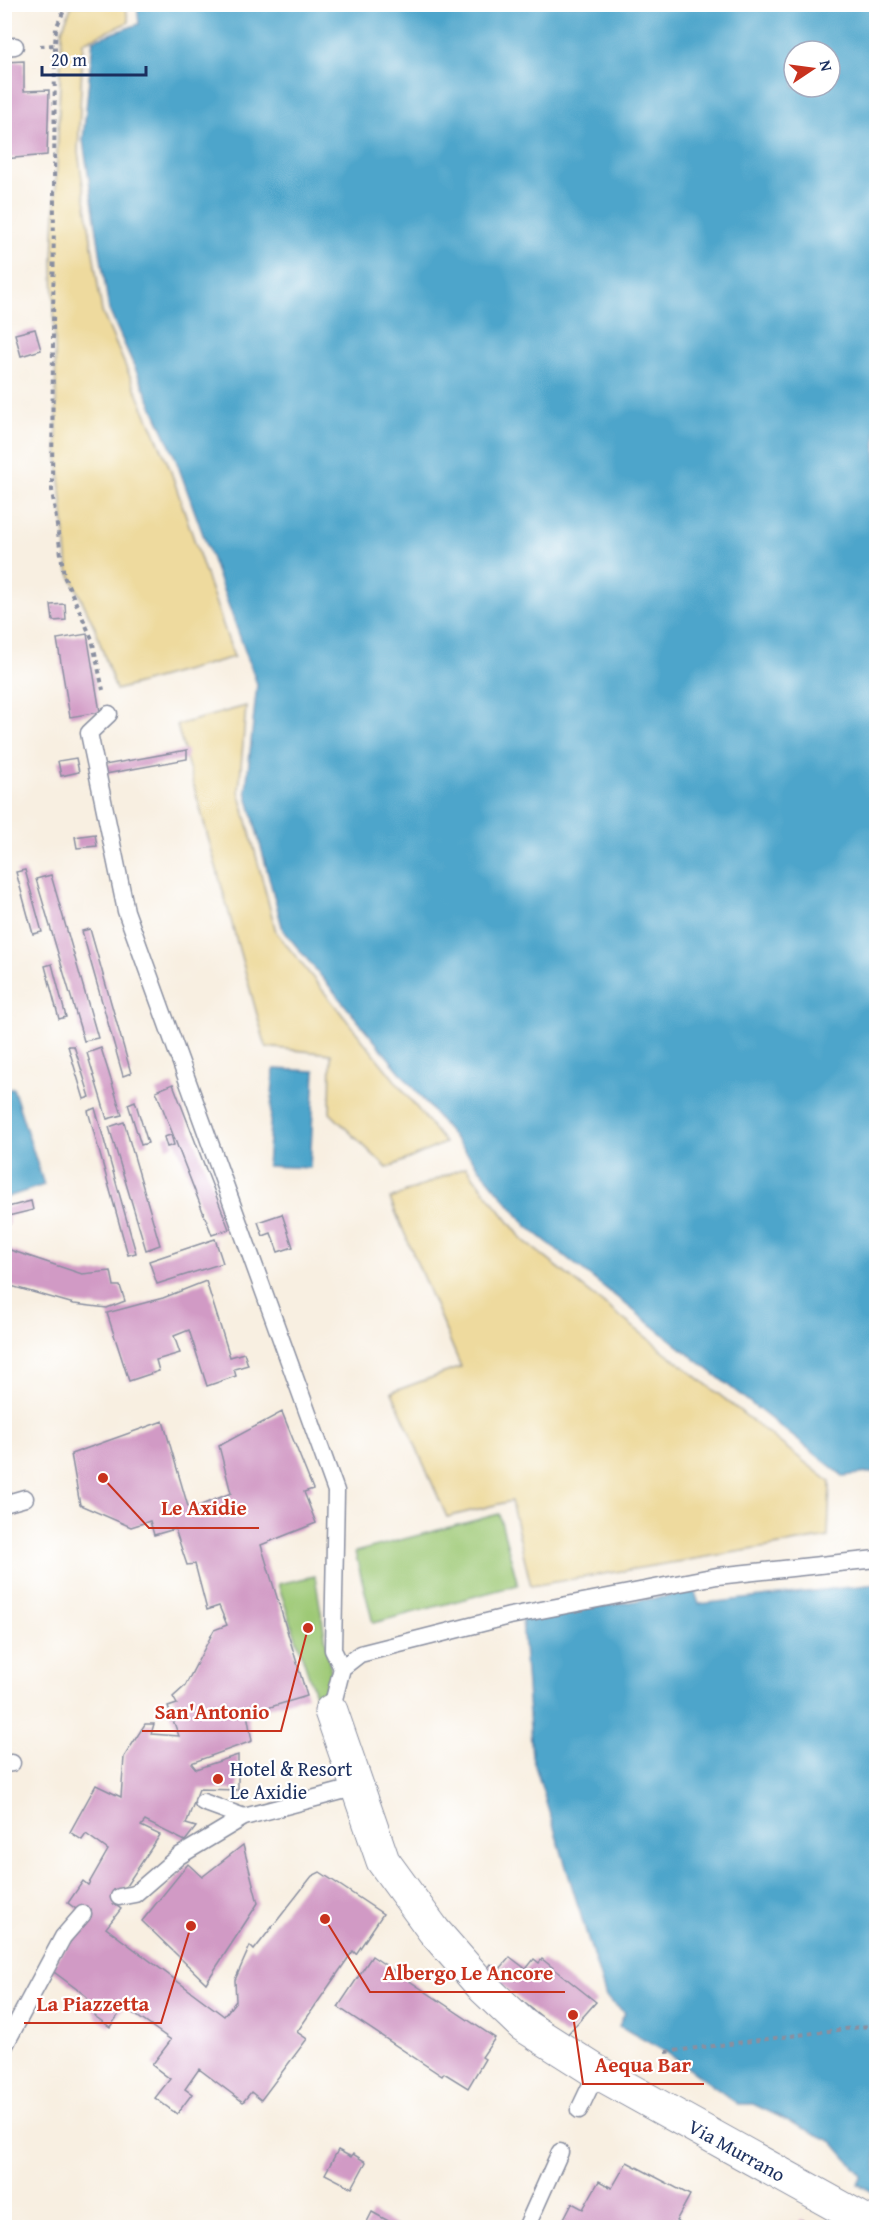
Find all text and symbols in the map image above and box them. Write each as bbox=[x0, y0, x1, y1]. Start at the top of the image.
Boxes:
scale bar bbox=[42, 39, 146, 77]
north arrow bbox=[782, 39, 842, 99]
text: 20 m bbox=[51, 46, 87, 73]
text: N bbox=[814, 58, 840, 74]
callout: Le Axidie bbox=[149, 1489, 259, 1528]
text: Le Axidie bbox=[161, 1492, 247, 1523]
callout: San'Antonio bbox=[142, 1692, 281, 1731]
text: San'Antonio bbox=[154, 1696, 270, 1727]
place label: Hotel & Resort Le Axidie bbox=[230, 1754, 352, 1806]
marker: Hotel & Resort Le Axidie bbox=[211, 1772, 225, 1786]
callout: Albergo Le Ancore bbox=[370, 1953, 565, 1992]
text: Albergo Le Ancore bbox=[383, 1957, 553, 1988]
callout: La Piazzetta bbox=[24, 1984, 161, 2023]
text: La Piazzetta bbox=[37, 1988, 150, 2019]
callout: Aequa Bar bbox=[583, 2045, 704, 2084]
text: Aequa Bar bbox=[595, 2049, 692, 2080]
street label: Via Murrano bbox=[683, 2111, 791, 2189]

